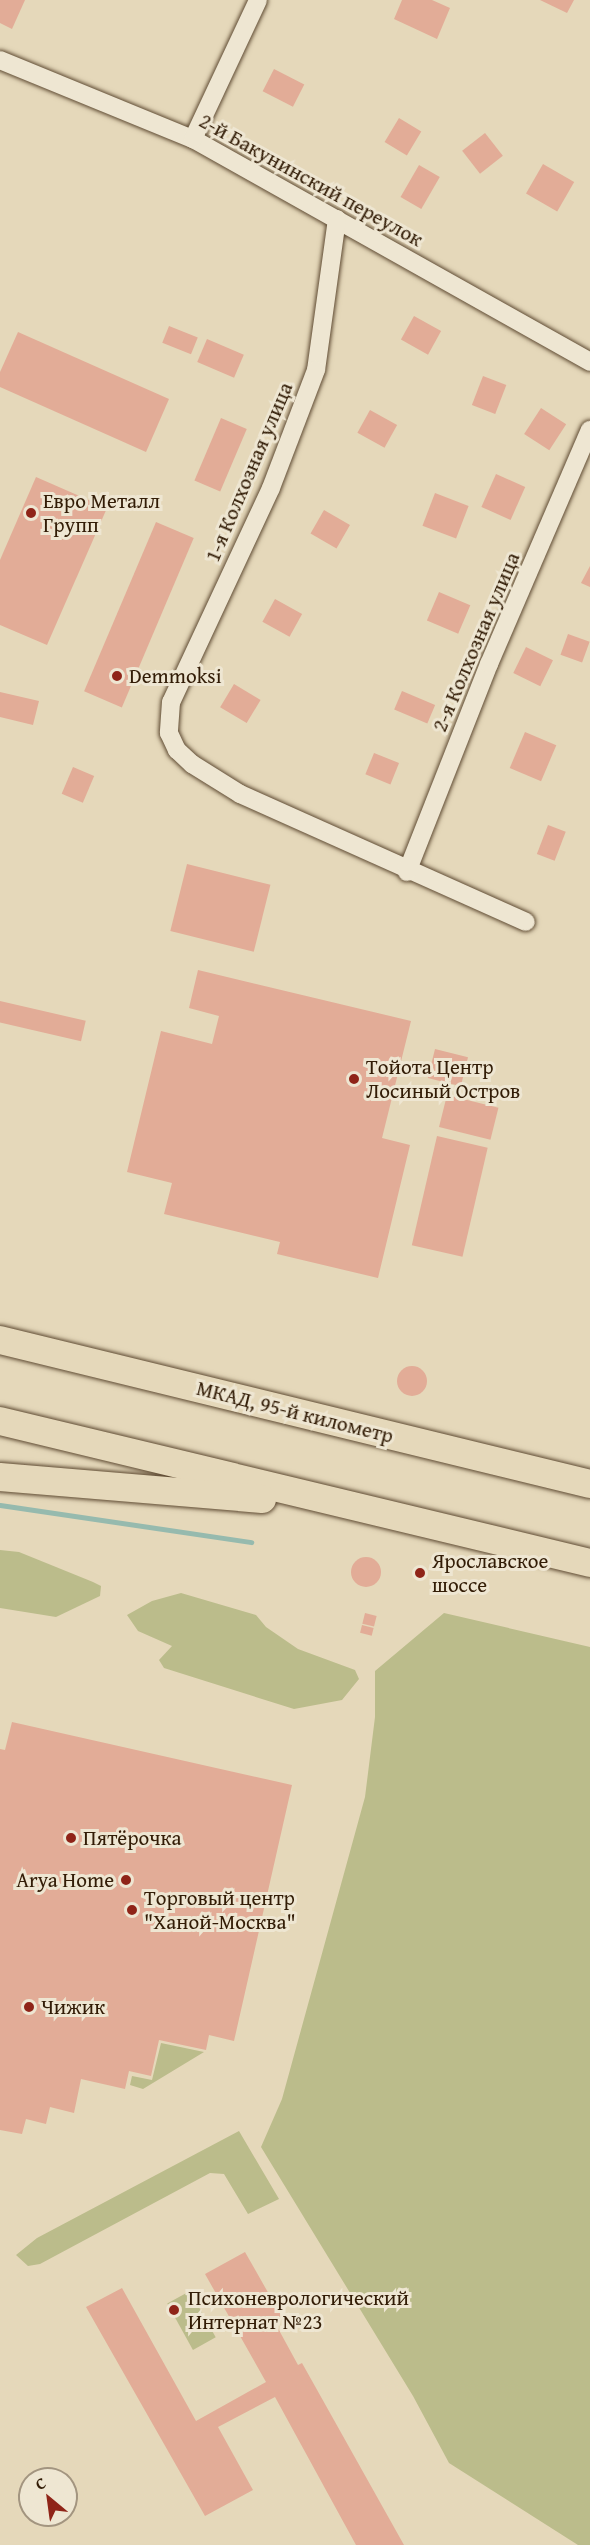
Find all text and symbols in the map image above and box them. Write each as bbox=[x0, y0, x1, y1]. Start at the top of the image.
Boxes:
street label: 2-й Бакунинский переулок bbox=[195, 108, 427, 252]
street label: 1-я Колхозная улица bbox=[200, 379, 298, 565]
place label: Евро Металл Групп bbox=[43, 488, 160, 538]
marker: Евро Металл Групп bbox=[24, 506, 38, 520]
street label: 2-я Колхозная улица bbox=[427, 549, 525, 735]
place label: Demmoksi bbox=[129, 663, 222, 689]
marker: Demmoksi bbox=[110, 669, 124, 683]
place label: Тойота Центр Лосиный Остров bbox=[366, 1054, 520, 1104]
marker: Тойота Центр Лосиный Остров bbox=[347, 1072, 361, 1086]
street label: МКАД, 95-й километр bbox=[194, 1375, 396, 1449]
place label: Ярославское шоссе bbox=[432, 1548, 548, 1598]
marker: Ярославское шоссе bbox=[413, 1566, 427, 1580]
place label: Пятёрочка bbox=[83, 1825, 181, 1851]
marker: Пятёрочка bbox=[64, 1831, 78, 1845]
place label: Arya Home bbox=[16, 1867, 114, 1893]
marker: Arya Home bbox=[119, 1873, 133, 1887]
place label: Торговый центр "Ханой-Москва" bbox=[144, 1885, 296, 1935]
marker: Торговый центр "Ханой-Москва" bbox=[125, 1903, 139, 1917]
place label: Чижик bbox=[41, 1994, 105, 2020]
marker: Чижик bbox=[22, 2000, 36, 2014]
place label: Психоневрологический Интернат №23 bbox=[188, 2285, 409, 2335]
marker: Психоневрологический Интернат №23 bbox=[165, 2301, 183, 2319]
north arrow bbox=[18, 2467, 78, 2527]
text: С bbox=[30, 2470, 50, 2496]

